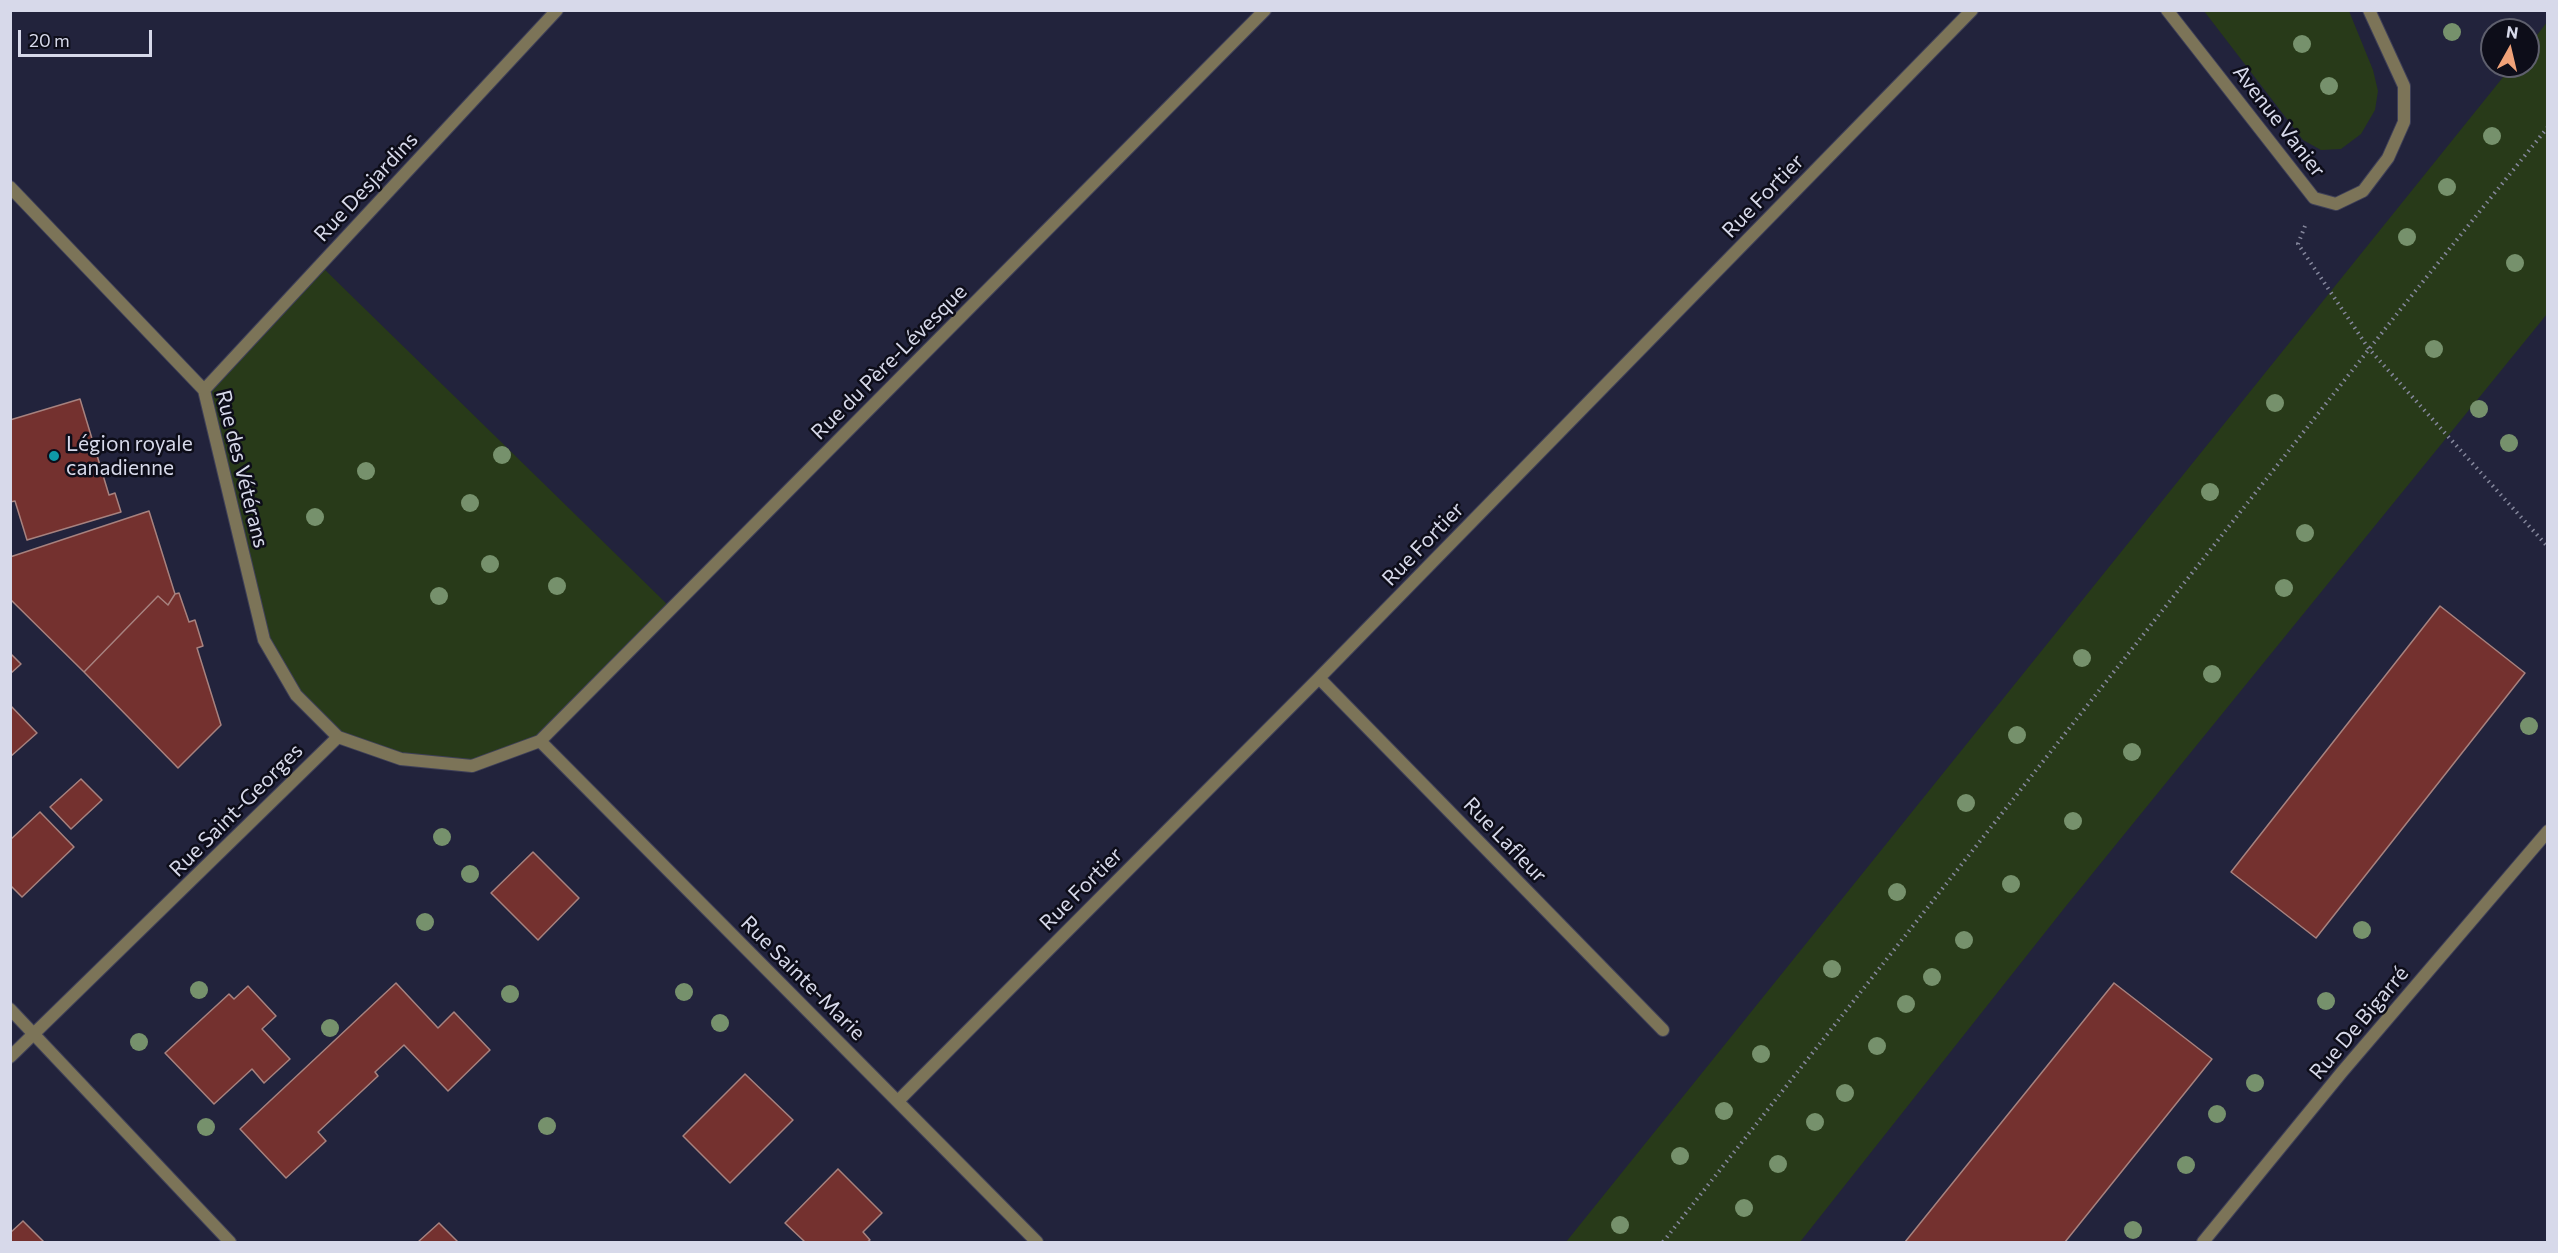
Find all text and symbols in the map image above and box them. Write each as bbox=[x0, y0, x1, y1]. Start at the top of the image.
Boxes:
scale bar bbox=[21, 18, 154, 56]
north arrow bbox=[2480, 18, 2540, 78]
text: N bbox=[2505, 21, 2520, 42]
text: 20 m bbox=[29, 29, 70, 51]
street label: Avenue Vanier bbox=[2227, 60, 2331, 182]
street label: Rue Desjardins bbox=[309, 127, 423, 247]
street label: Rue Fortier bbox=[1717, 149, 1809, 243]
street label: Rue du Père-Lévesque bbox=[806, 279, 972, 445]
street label: Rue des Vétérans bbox=[210, 387, 274, 551]
place label: Légion royale canadienne bbox=[66, 431, 193, 481]
marker: Légion royale canadienne bbox=[47, 449, 61, 463]
street label: Rue Fortier bbox=[1377, 497, 1469, 591]
street label: Rue Saint-Georges bbox=[164, 738, 308, 882]
street label: Rue Lafleur bbox=[1458, 792, 1552, 888]
street label: Rue Fortier bbox=[1034, 842, 1128, 936]
street label: Rue Sainte-Marie bbox=[736, 911, 870, 1045]
street label: Rue De Bigarré bbox=[2304, 961, 2414, 1085]

